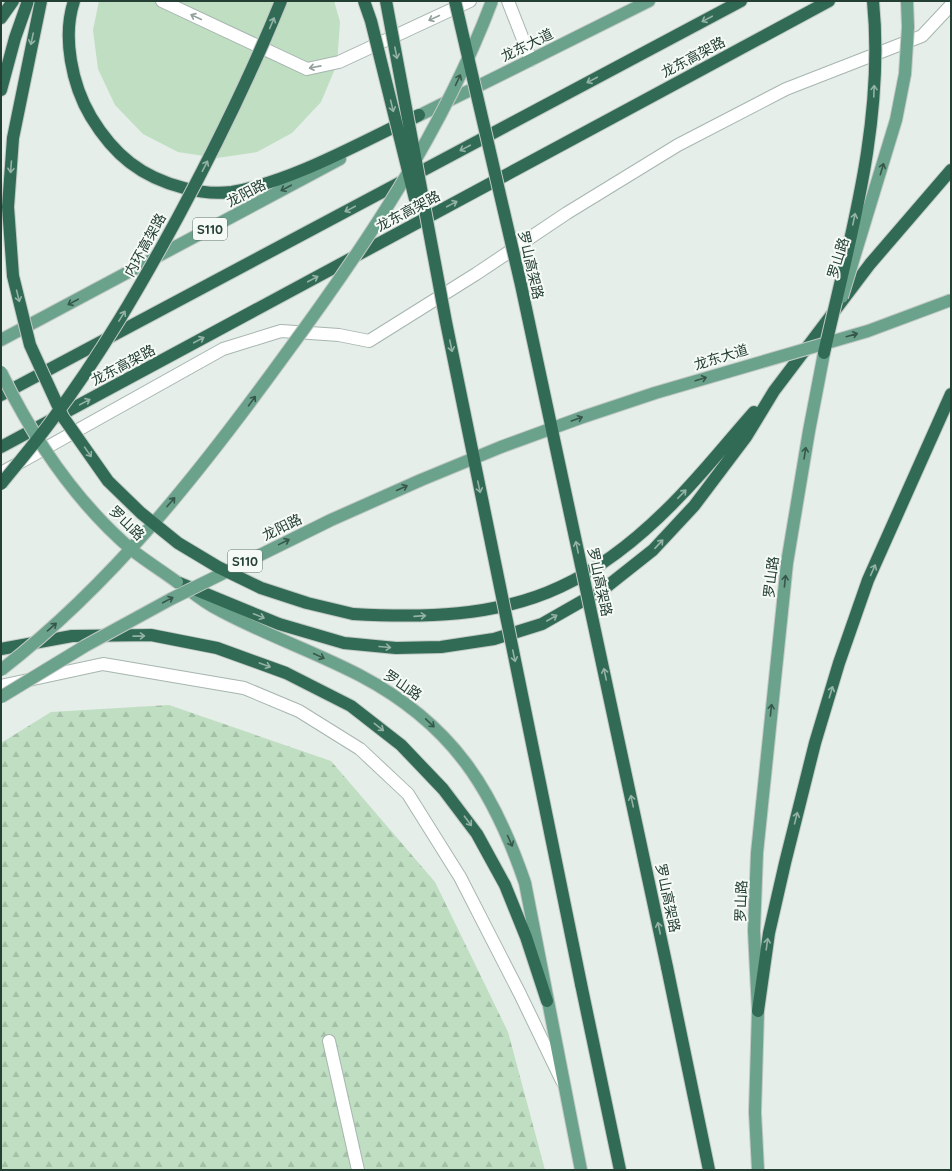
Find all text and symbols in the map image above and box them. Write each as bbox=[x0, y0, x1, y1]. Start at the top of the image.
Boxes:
one-way arrow bbox=[191, 13, 203, 20]
one-way arrow bbox=[429, 14, 441, 22]
one-way arrow bbox=[701, 16, 713, 24]
one-way arrow bbox=[269, 17, 277, 29]
street label: 龙东大道 bbox=[498, 25, 556, 65]
one-way arrow bbox=[28, 32, 36, 45]
street label: 龙东高架路 bbox=[658, 33, 728, 81]
one-way arrow bbox=[392, 46, 400, 59]
one-way arrow bbox=[309, 64, 322, 72]
one-way arrow bbox=[455, 74, 462, 86]
one-way arrow bbox=[586, 77, 598, 85]
one-way arrow bbox=[871, 85, 878, 98]
one-way arrow bbox=[389, 99, 397, 112]
one-way arrow bbox=[459, 144, 471, 152]
one-way arrow bbox=[7, 160, 14, 173]
one-way arrow bbox=[202, 160, 209, 172]
one-way arrow bbox=[879, 163, 886, 176]
street label: 龙阳路 bbox=[223, 175, 269, 211]
one-way arrow bbox=[281, 185, 293, 192]
street label: 龙东高架路 bbox=[373, 187, 443, 235]
one-way arrow bbox=[446, 199, 458, 207]
one-way arrow bbox=[344, 205, 356, 213]
street label: 内环高架路 bbox=[120, 210, 170, 280]
one-way arrow bbox=[850, 213, 858, 226]
road number: S110 bbox=[193, 218, 227, 240]
street label: 罗山高架路 bbox=[514, 229, 548, 301]
street label: 罗山路 bbox=[823, 235, 853, 281]
one-way arrow bbox=[307, 274, 319, 282]
one-way arrow bbox=[14, 289, 22, 302]
one-way arrow bbox=[67, 299, 79, 306]
one-way arrow bbox=[118, 310, 126, 322]
one-way arrow bbox=[846, 331, 859, 338]
one-way arrow bbox=[193, 336, 205, 344]
one-way arrow bbox=[447, 339, 455, 352]
street label: 龙东大道 bbox=[692, 340, 750, 374]
street label: 龙东高架路 bbox=[88, 341, 158, 389]
one-way arrow bbox=[694, 375, 707, 382]
one-way arrow bbox=[248, 395, 256, 406]
one-way arrow bbox=[78, 398, 90, 405]
one-way arrow bbox=[571, 415, 583, 423]
one-way arrow bbox=[84, 446, 92, 457]
one-way arrow bbox=[801, 447, 809, 460]
one-way arrow bbox=[476, 480, 484, 493]
one-way arrow bbox=[396, 484, 408, 491]
one-way arrow bbox=[677, 489, 687, 499]
one-way arrow bbox=[166, 497, 175, 507]
street label: 罗山路 bbox=[106, 502, 148, 544]
street label: 龙阳路 bbox=[259, 510, 305, 544]
one-way arrow bbox=[278, 538, 290, 545]
one-way arrow bbox=[654, 539, 663, 549]
one-way arrow bbox=[573, 541, 581, 554]
street label: 罗山高架路 bbox=[584, 546, 616, 618]
road number: S110 bbox=[228, 550, 262, 572]
street label: 罗山路 bbox=[760, 555, 782, 599]
one-way arrow bbox=[870, 564, 877, 576]
one-way arrow bbox=[781, 575, 789, 588]
one-way arrow bbox=[162, 596, 174, 604]
one-way arrow bbox=[413, 612, 426, 619]
one-way arrow bbox=[253, 613, 265, 621]
one-way arrow bbox=[546, 614, 558, 622]
one-way arrow bbox=[47, 622, 58, 631]
one-way arrow bbox=[132, 632, 145, 639]
one-way arrow bbox=[378, 644, 391, 651]
one-way arrow bbox=[510, 649, 518, 662]
one-way arrow bbox=[312, 653, 324, 661]
one-way arrow bbox=[259, 662, 271, 670]
street label: 罗山路 bbox=[381, 666, 425, 704]
one-way arrow bbox=[600, 668, 608, 681]
one-way arrow bbox=[828, 686, 835, 699]
one-way arrow bbox=[767, 704, 775, 717]
one-way arrow bbox=[425, 718, 435, 728]
one-way arrow bbox=[373, 723, 384, 732]
one-way arrow bbox=[627, 795, 635, 808]
one-way arrow bbox=[793, 812, 801, 825]
one-way arrow bbox=[463, 816, 472, 827]
one-way arrow bbox=[507, 834, 514, 846]
street label: 罗山高架路 bbox=[652, 862, 684, 934]
street label: 罗山路 bbox=[731, 880, 751, 922]
one-way arrow bbox=[655, 922, 663, 935]
one-way arrow bbox=[763, 938, 771, 951]

